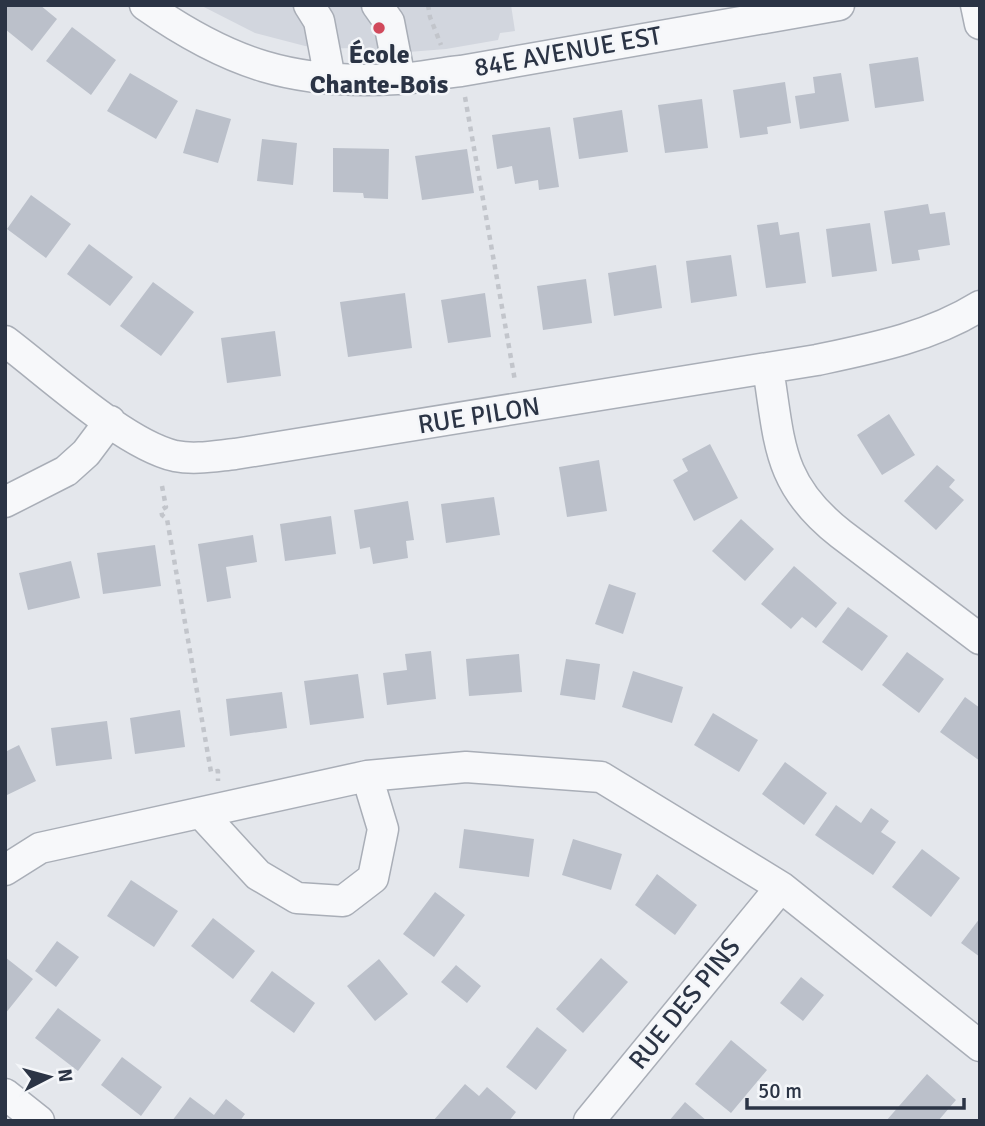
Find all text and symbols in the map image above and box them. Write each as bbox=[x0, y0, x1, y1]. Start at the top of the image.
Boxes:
marker: École Chante-Bois bbox=[371, 20, 387, 36]
street label: 84E AVENUE EST bbox=[472, 20, 664, 84]
place label: École Chante-Bois bbox=[310, 39, 448, 101]
street label: RUE PILON bbox=[416, 391, 542, 441]
street label: RUE DES PINS bbox=[622, 932, 748, 1076]
north arrow bbox=[14, 1042, 84, 1112]
scale bar bbox=[747, 1066, 964, 1110]
text: N bbox=[52, 1068, 78, 1083]
text: 50 m bbox=[758, 1078, 802, 1104]

